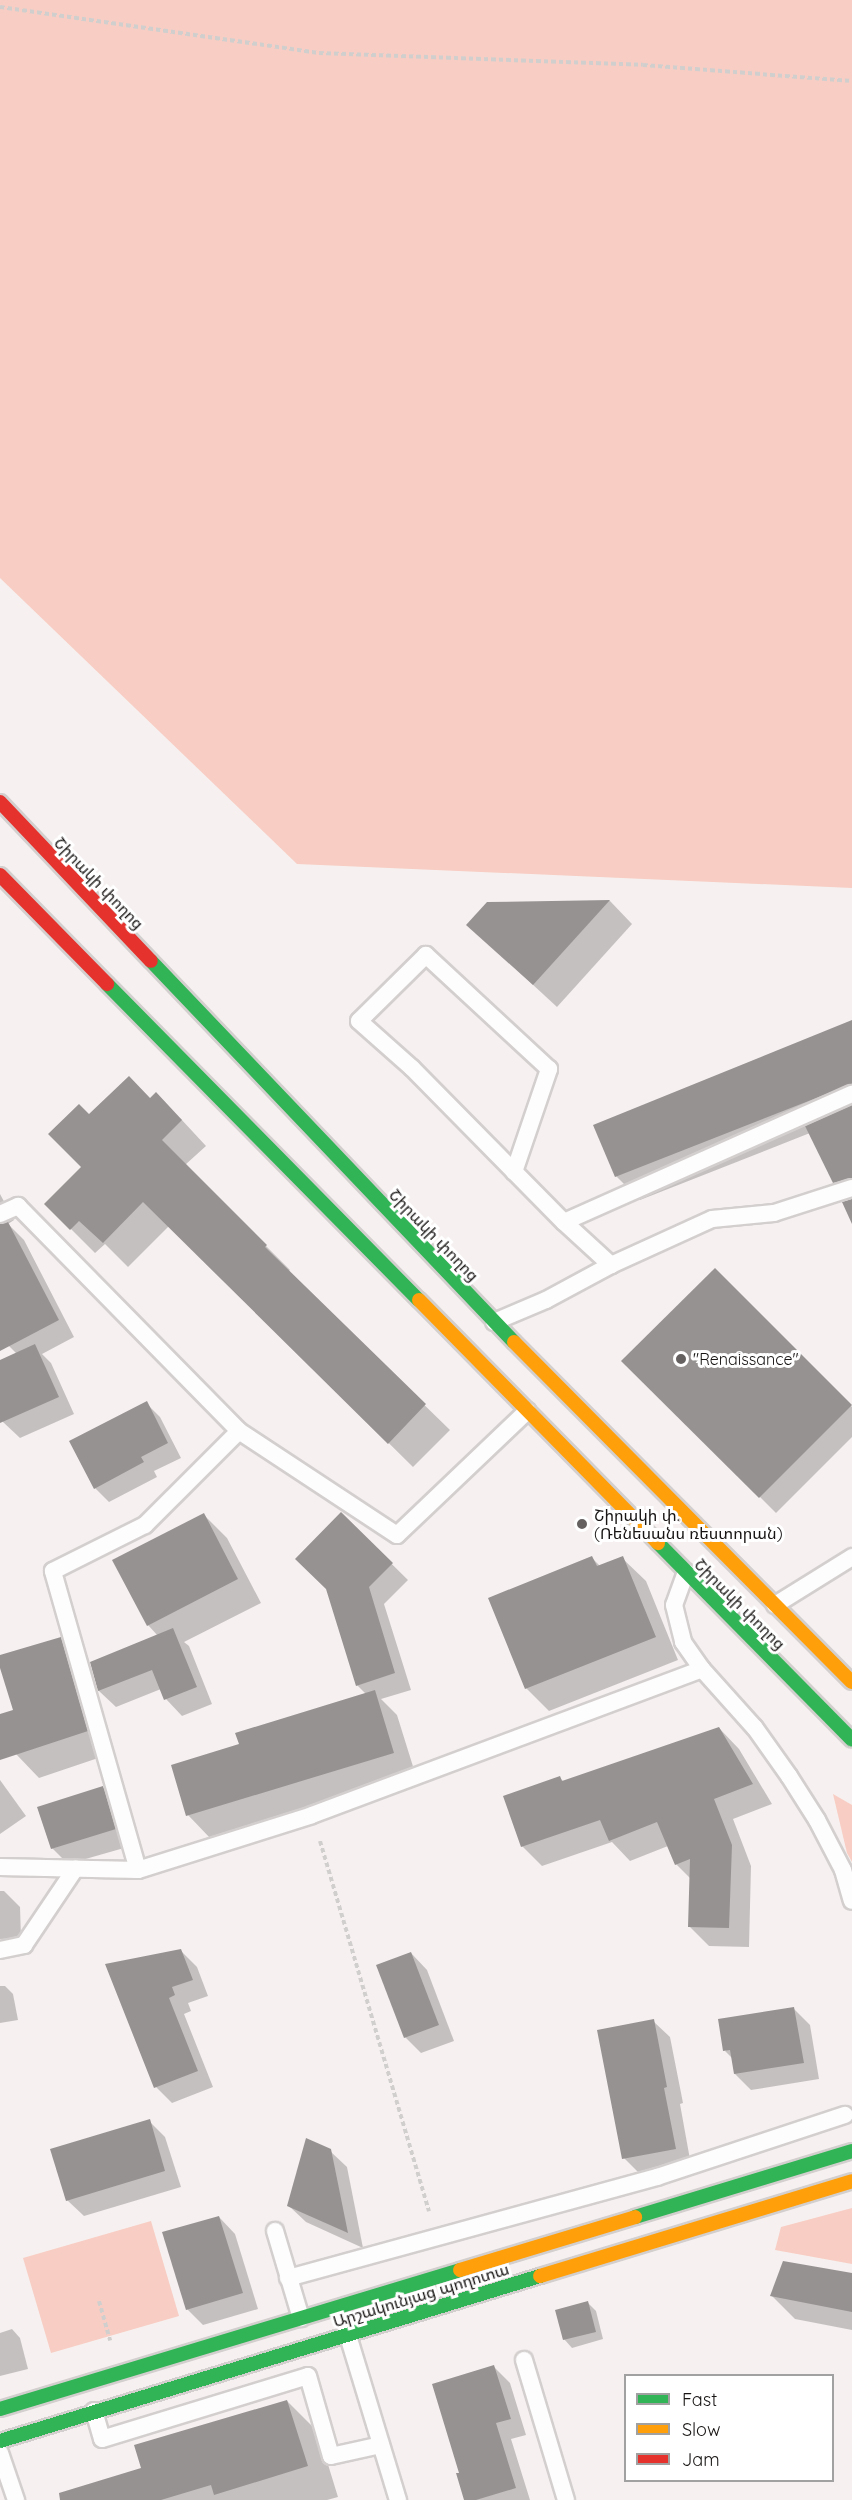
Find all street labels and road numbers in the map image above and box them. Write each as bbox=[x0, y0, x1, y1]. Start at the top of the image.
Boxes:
street label: Շիրակի փողոց bbox=[50, 833, 148, 933]
street label: Շիրակի փողոց bbox=[385, 1185, 483, 1285]
street label: Շիրակի փողոց bbox=[691, 1555, 789, 1653]
street label: Արշակունյաց պողոտա bbox=[331, 2259, 511, 2331]

